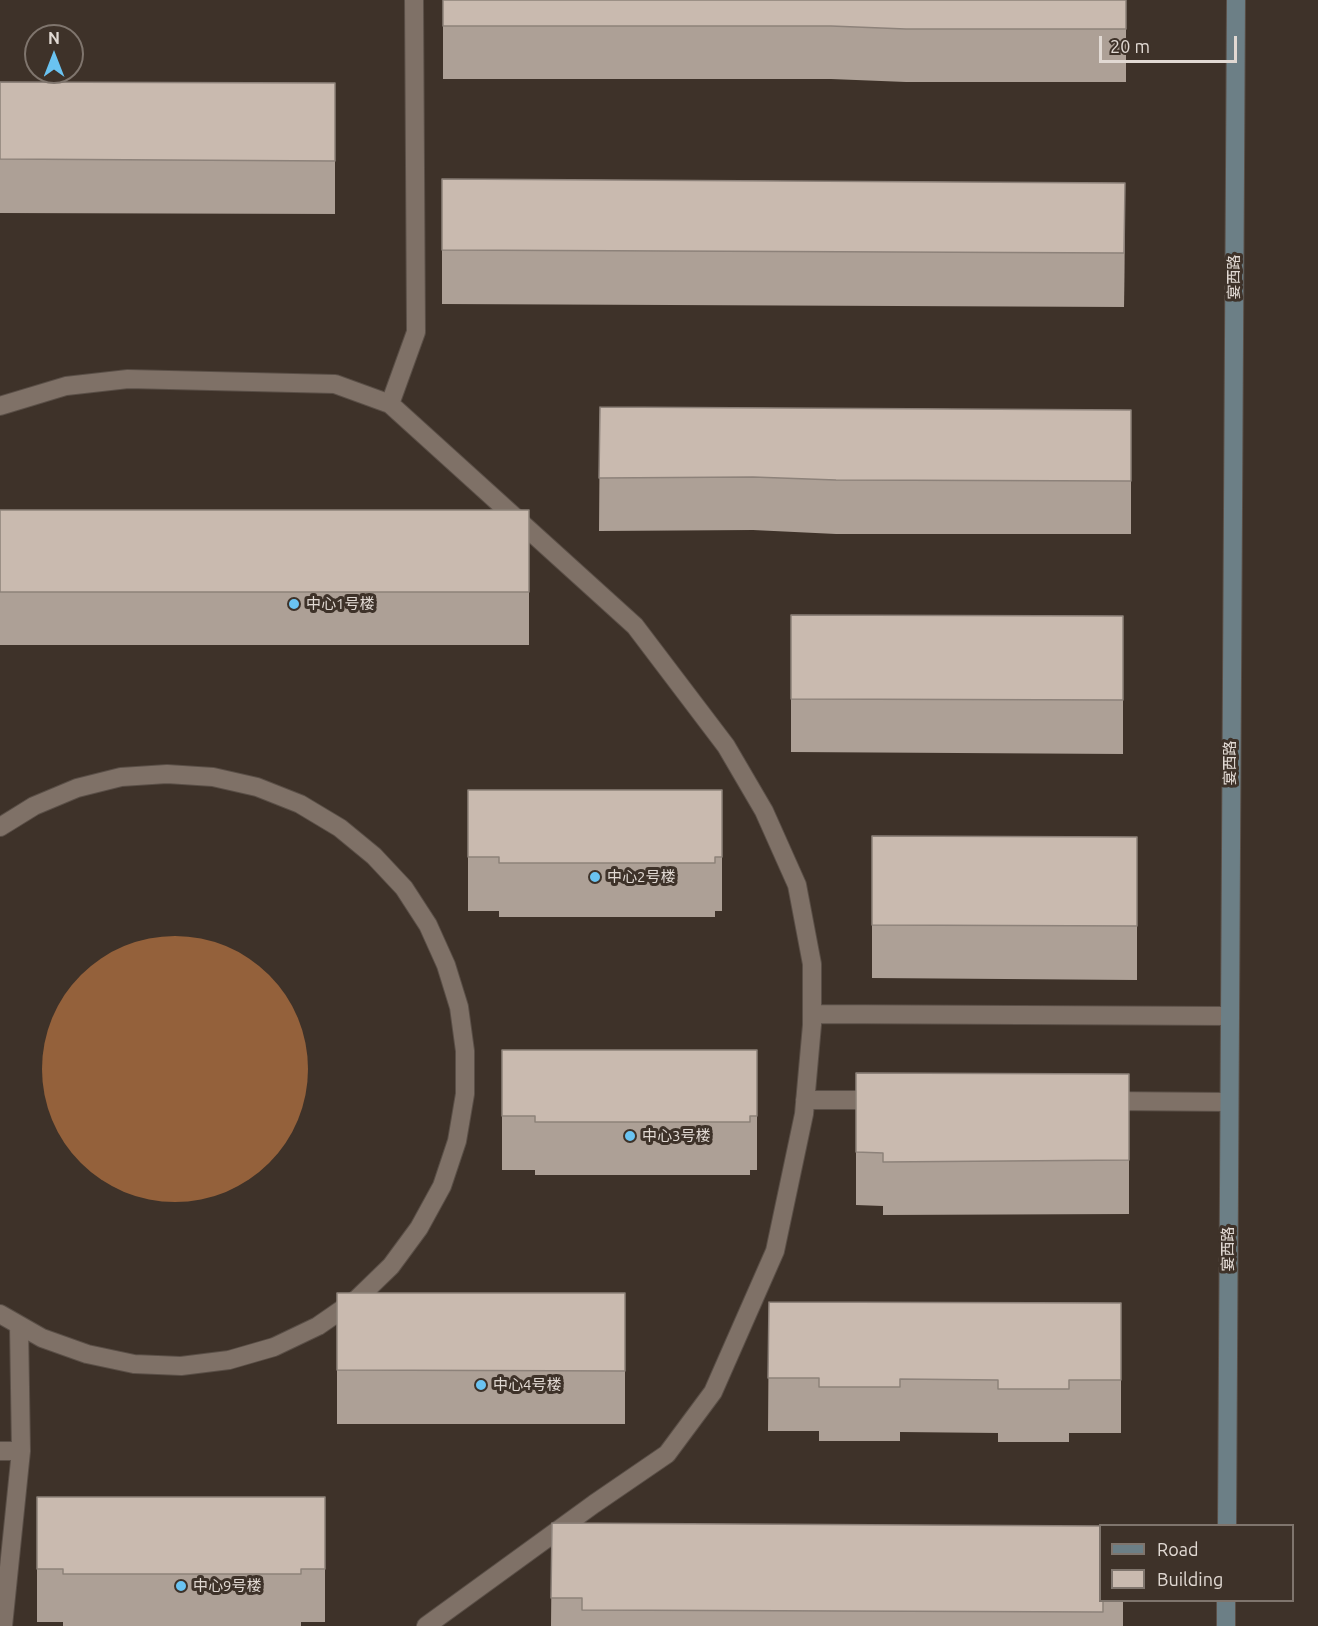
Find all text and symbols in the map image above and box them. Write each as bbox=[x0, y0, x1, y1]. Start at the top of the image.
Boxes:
north arrow bbox=[24, 24, 84, 84]
scale bar bbox=[1102, 24, 1240, 62]
text: N bbox=[48, 29, 60, 47]
text: 20 m bbox=[1110, 36, 1150, 56]
street label: 宴西路 bbox=[1225, 255, 1243, 299]
place label: 中心1号楼 bbox=[306, 595, 374, 613]
marker: 中心1号楼 bbox=[287, 597, 301, 611]
street label: 宴西路 bbox=[1221, 741, 1239, 785]
place label: 中心2号楼 bbox=[607, 868, 675, 886]
marker: 中心2号楼 bbox=[588, 870, 602, 884]
place label: 中心3号楼 bbox=[642, 1127, 710, 1145]
marker: 中心3号楼 bbox=[623, 1129, 637, 1143]
street label: 宴西路 bbox=[1219, 1227, 1237, 1271]
place label: 中心4号楼 bbox=[493, 1376, 561, 1394]
marker: 中心4号楼 bbox=[474, 1378, 488, 1392]
legend bbox=[1099, 1524, 1294, 1602]
text: Road bbox=[1157, 1539, 1199, 1559]
text: Building bbox=[1157, 1569, 1223, 1589]
place label: 中心9号楼 bbox=[193, 1577, 261, 1595]
marker: 中心9号楼 bbox=[174, 1579, 188, 1593]

